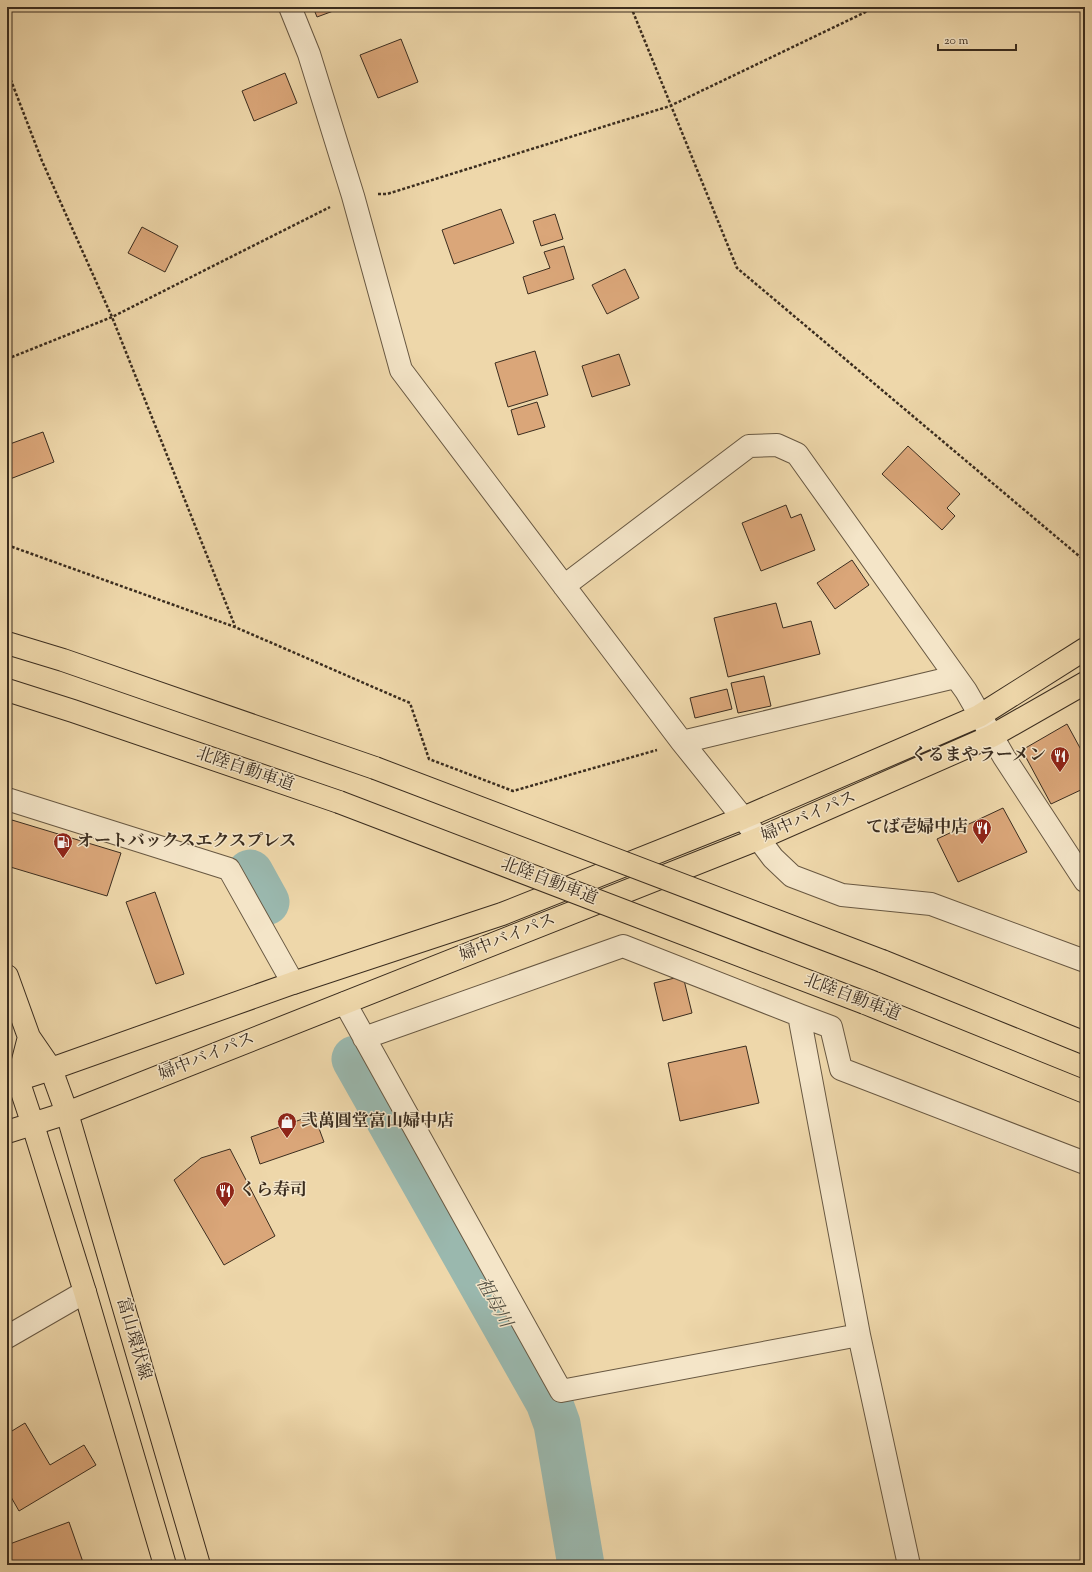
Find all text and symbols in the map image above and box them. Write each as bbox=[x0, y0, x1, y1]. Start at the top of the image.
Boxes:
scale bar bbox=[938, 26, 1016, 52]
text: 20 m bbox=[944, 32, 969, 50]
street label: 北陸自動車道 bbox=[193, 742, 297, 798]
place label: くるまやラーメン bbox=[911, 744, 1046, 768]
restaurant icon: くるまやラーメン bbox=[1049, 745, 1071, 773]
street label: 婦中バイパス bbox=[758, 785, 860, 849]
place label: てば壱婦中店 bbox=[866, 816, 968, 840]
restaurant icon: てば壱婦中店 bbox=[971, 817, 993, 845]
place label: オートバックスエクスプレス bbox=[77, 830, 296, 854]
fuel station icon: オートバックスエクスプレス bbox=[52, 831, 74, 859]
street label: 北陸自動車道 bbox=[497, 853, 601, 911]
street label: 婦中バイパス bbox=[456, 908, 560, 968]
street label: 北陸自動車道 bbox=[800, 969, 904, 1027]
street label: 婦中バイパス bbox=[155, 1027, 259, 1087]
place label: 弐萬圓堂富山婦中店 bbox=[301, 1110, 454, 1134]
shop icon: 弐萬圓堂富山婦中店 bbox=[276, 1111, 298, 1139]
place label: くら寿司 bbox=[239, 1179, 307, 1203]
restaurant icon: くら寿司 bbox=[214, 1180, 236, 1208]
water label: 祖母川 bbox=[469, 1273, 518, 1335]
street label: 富山環状線 bbox=[110, 1295, 156, 1383]

